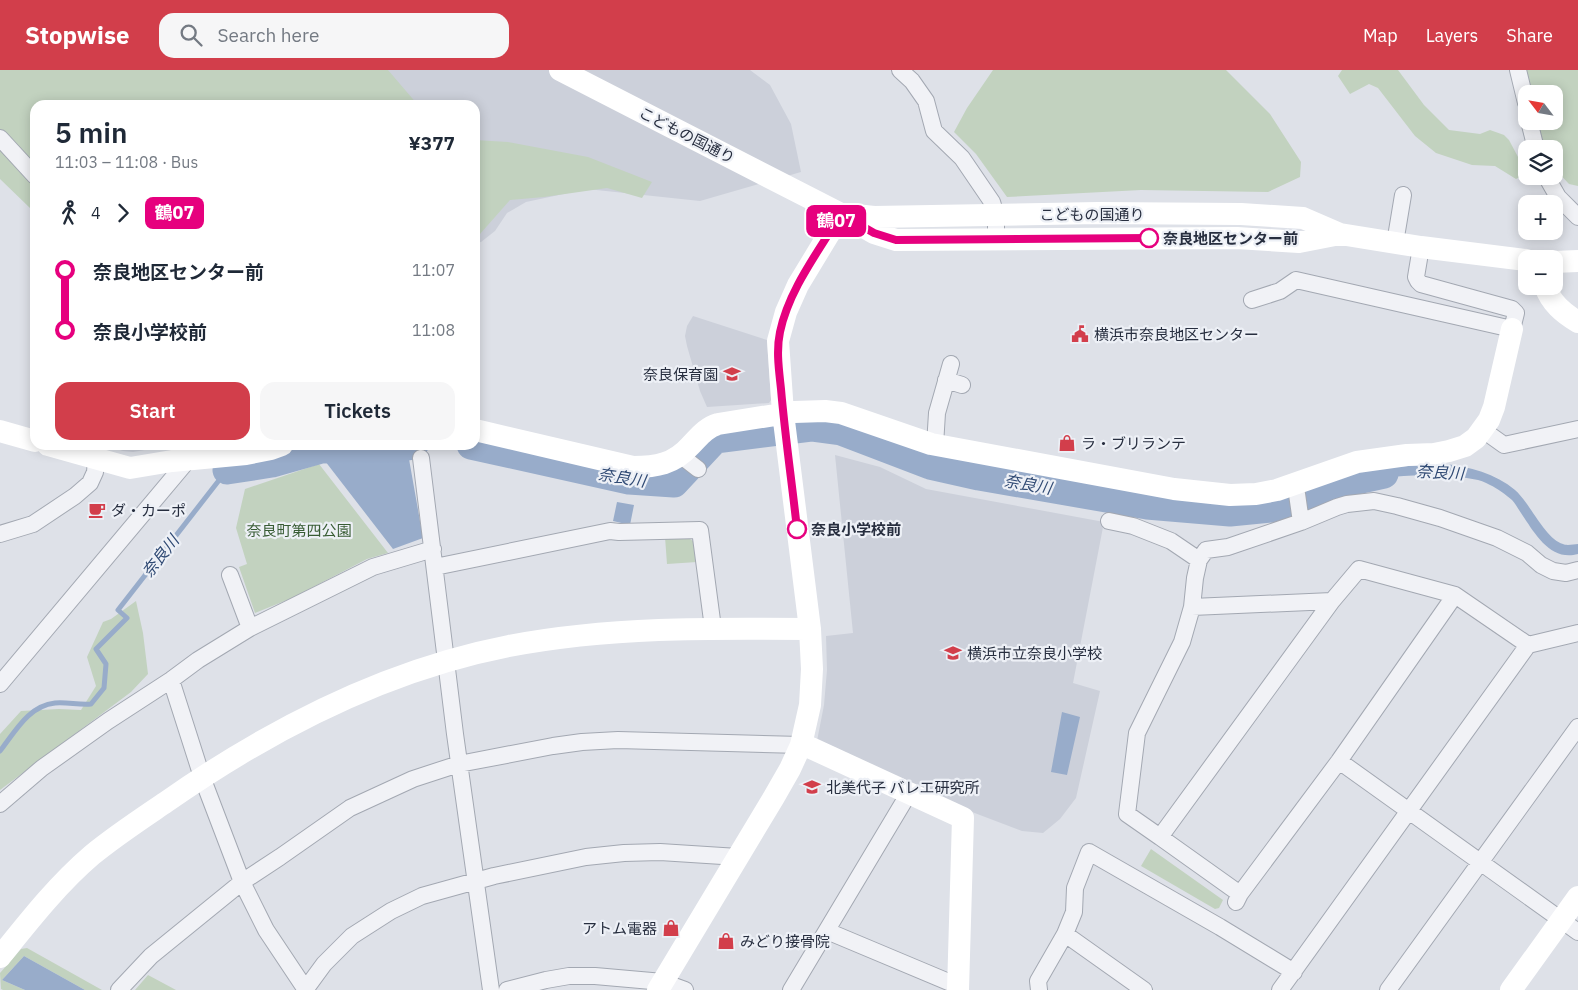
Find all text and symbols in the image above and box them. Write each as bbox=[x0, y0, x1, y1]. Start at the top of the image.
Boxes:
search box bbox=[159, 13, 509, 58]
text: Stopwise bbox=[25, 19, 129, 51]
icon: search bbox=[177, 21, 205, 49]
text: Search here bbox=[217, 23, 319, 47]
text: Map bbox=[1363, 24, 1398, 47]
text: Layers bbox=[1426, 24, 1478, 47]
text: Share bbox=[1506, 24, 1553, 47]
north arrow bbox=[1518, 85, 1562, 130]
map controls bbox=[1518, 85, 1563, 295]
street label: こどもの国通り bbox=[636, 103, 738, 167]
text: 5 min bbox=[55, 114, 127, 151]
text: ¥377 bbox=[408, 131, 455, 155]
button: layers bbox=[1518, 140, 1563, 185]
text: 11:03 – 11:08 · Bus bbox=[55, 152, 198, 172]
button: + bbox=[1518, 195, 1563, 240]
icon: walk bbox=[55, 199, 83, 227]
icon: forward bbox=[109, 199, 137, 227]
text: 鶴07 bbox=[155, 201, 194, 224]
text: 4 bbox=[91, 203, 101, 223]
line badge: 鶴07 bbox=[807, 205, 865, 237]
street label: こどもの国通り bbox=[1039, 205, 1145, 224]
text: 鶴07 bbox=[816, 209, 856, 232]
marker: 奈良地区センター前 bbox=[1139, 228, 1159, 248]
place label: 奈良地区センター前 bbox=[1163, 229, 1298, 248]
button: − bbox=[1518, 250, 1563, 295]
text: 奈良地区センター前 bbox=[93, 260, 264, 284]
text: 11:07 bbox=[412, 260, 455, 280]
text: 奈良小学校前 bbox=[93, 320, 207, 344]
text: 11:08 bbox=[412, 320, 455, 340]
public building icon: 横浜市奈良地区センター bbox=[1070, 324, 1090, 344]
place label: 横浜市奈良地区センター bbox=[1094, 325, 1259, 344]
school or university icon: 奈良保育園 bbox=[722, 364, 742, 384]
place label: 奈良保育園 bbox=[643, 365, 718, 384]
button: Start bbox=[55, 382, 250, 440]
button: Tickets bbox=[260, 382, 455, 440]
shop icon: ラ・ブリランテ bbox=[1057, 433, 1077, 453]
place label: ラ・ブリランテ bbox=[1081, 434, 1186, 453]
water label: 奈良川 bbox=[1416, 461, 1466, 483]
water label: 奈良川 bbox=[597, 463, 649, 491]
water label: 奈良川 bbox=[1003, 470, 1055, 498]
cafe icon: ダ・カーポ bbox=[87, 500, 107, 520]
place label: ダ・カーポ bbox=[111, 501, 186, 520]
marker: 奈良小学校前 bbox=[787, 519, 807, 539]
place label: 奈良小学校前 bbox=[811, 520, 901, 539]
park label: 奈良町第四公園 bbox=[246, 521, 352, 540]
water label: 奈良川 bbox=[137, 529, 184, 581]
school or university icon: 横浜市立奈良小学校 bbox=[943, 643, 963, 663]
place label: 横浜市立奈良小学校 bbox=[967, 644, 1102, 663]
school or university icon: 北美代子 バレエ研究所 bbox=[802, 777, 822, 797]
place label: 北美代子 バレエ研究所 bbox=[826, 778, 980, 797]
shop icon: アトム電器 bbox=[661, 918, 681, 938]
place label: アトム電器 bbox=[582, 919, 657, 938]
shop icon: みどり接骨院 bbox=[716, 931, 736, 951]
place label: みどり接骨院 bbox=[740, 932, 830, 951]

